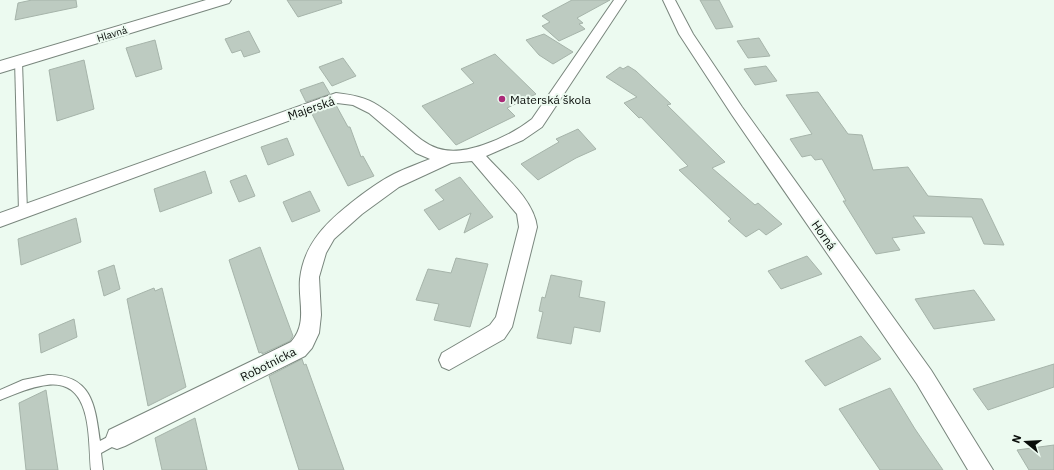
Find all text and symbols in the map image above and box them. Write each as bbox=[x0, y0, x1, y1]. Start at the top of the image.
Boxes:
street label: Hlavná bbox=[95, 23, 129, 45]
place label: Materská škola bbox=[510, 92, 592, 107]
street label: Majerská bbox=[286, 93, 337, 123]
marker: Materská škola bbox=[497, 94, 507, 104]
street label: Horná bbox=[808, 217, 840, 253]
street label: Robotnícka bbox=[238, 343, 299, 384]
north arrow bbox=[1006, 422, 1046, 462]
text: N bbox=[1009, 433, 1024, 445]

